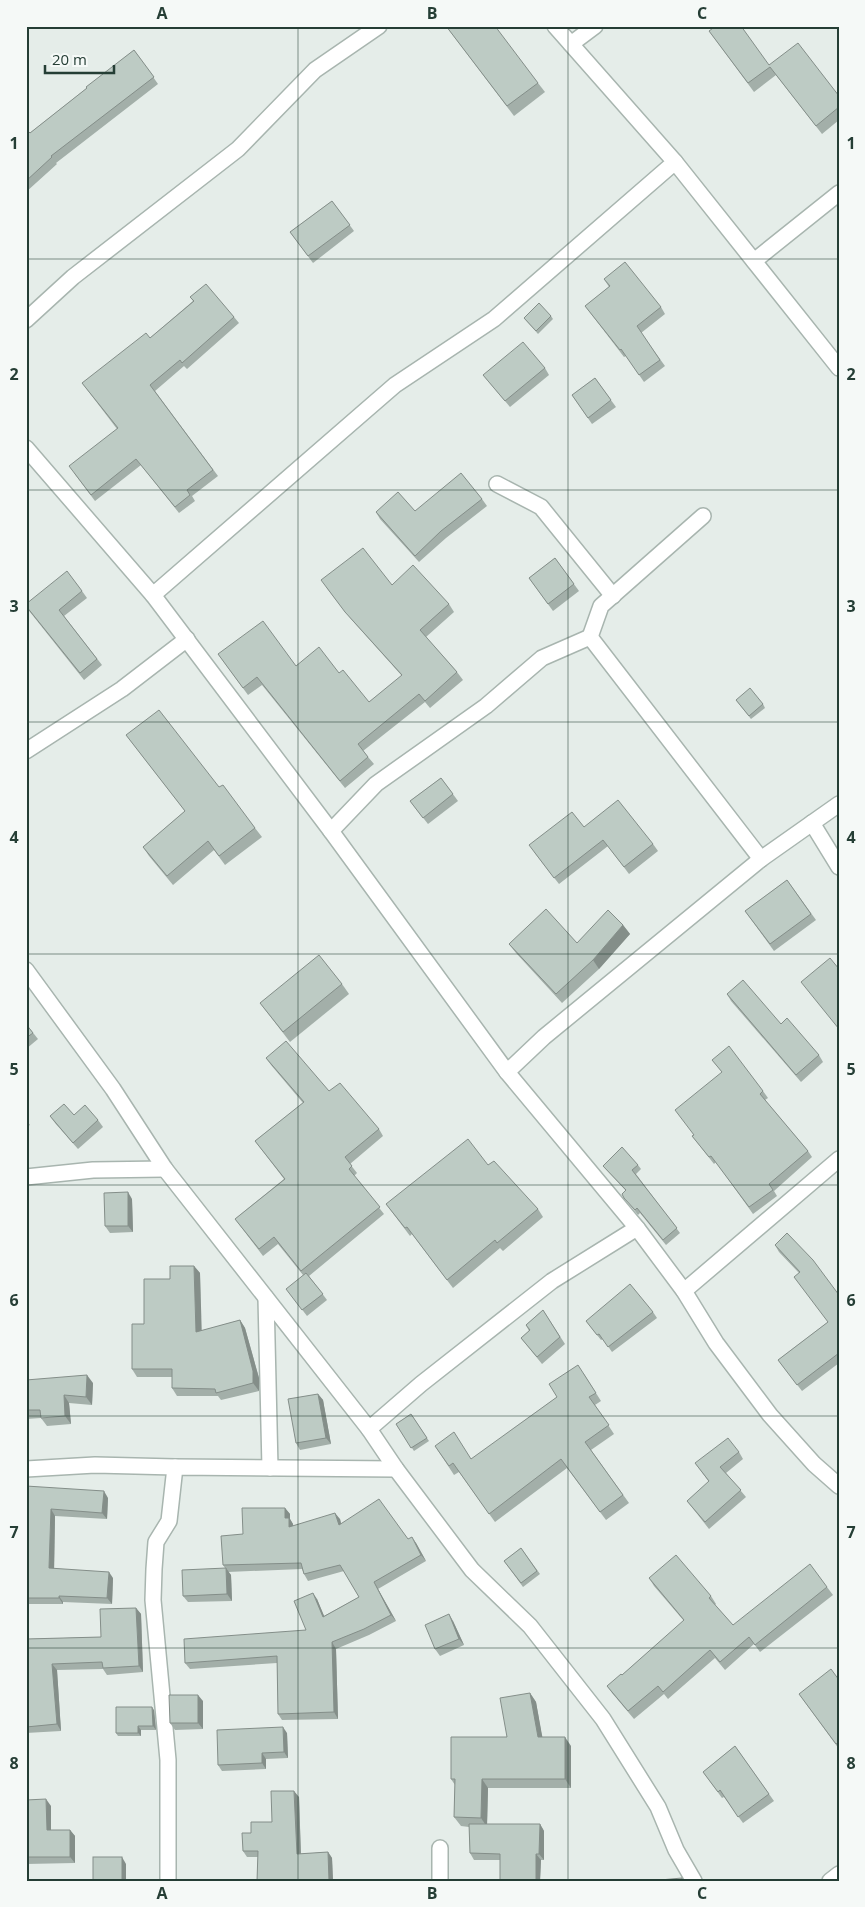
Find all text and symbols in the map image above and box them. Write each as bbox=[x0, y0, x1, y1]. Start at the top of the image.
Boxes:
text: A bbox=[156, 2, 168, 24]
text: B bbox=[427, 2, 437, 24]
text: C bbox=[697, 2, 707, 24]
scale bar bbox=[45, 42, 114, 74]
text: 20 m bbox=[52, 49, 87, 69]
text: 1 bbox=[9, 132, 19, 154]
text: 1 bbox=[846, 132, 856, 154]
text: 2 bbox=[9, 363, 19, 385]
text: 2 bbox=[846, 363, 856, 385]
text: 3 bbox=[9, 595, 19, 617]
text: 3 bbox=[846, 595, 856, 617]
text: 4 bbox=[9, 826, 19, 848]
text: 4 bbox=[846, 826, 856, 848]
text: 5 bbox=[9, 1058, 19, 1080]
text: 5 bbox=[846, 1058, 856, 1080]
text: 6 bbox=[9, 1289, 19, 1311]
text: 6 bbox=[846, 1289, 856, 1311]
text: 7 bbox=[9, 1521, 19, 1543]
text: 7 bbox=[846, 1521, 856, 1543]
text: 8 bbox=[9, 1752, 19, 1774]
text: 8 bbox=[846, 1752, 856, 1774]
text: A bbox=[156, 1882, 168, 1904]
text: B bbox=[427, 1882, 437, 1904]
text: C bbox=[697, 1882, 707, 1904]

